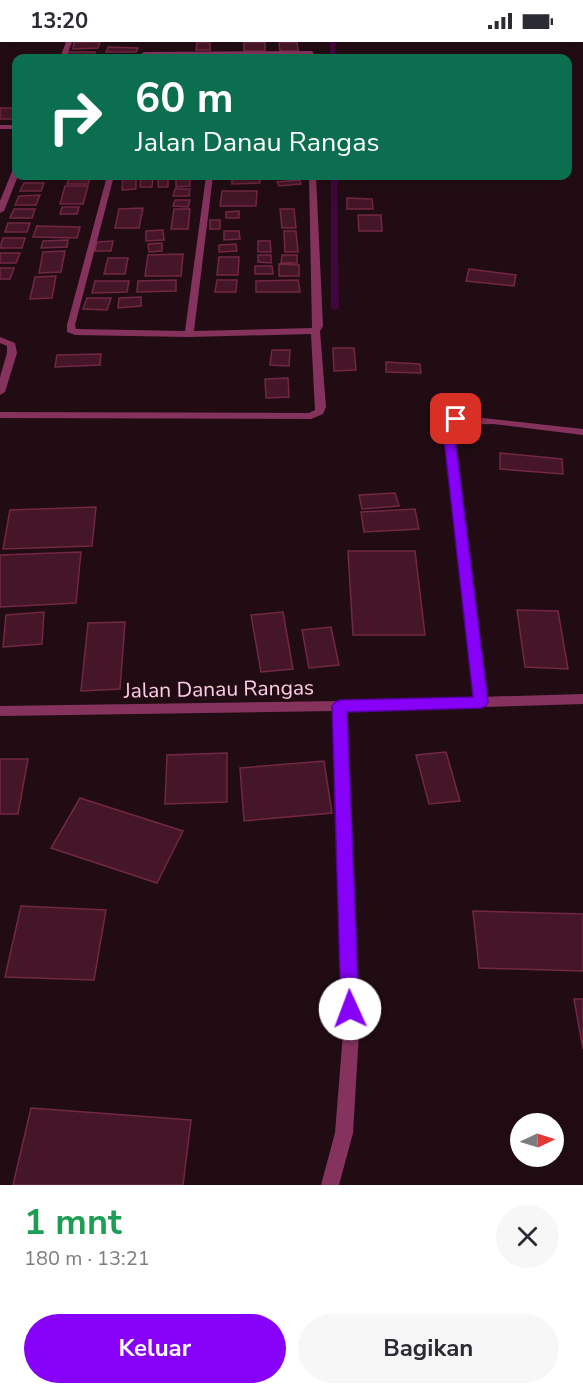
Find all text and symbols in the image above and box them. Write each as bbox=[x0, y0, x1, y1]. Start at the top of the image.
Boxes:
text: 13:20 bbox=[30, 6, 88, 36]
text: 60 m bbox=[135, 70, 234, 127]
icon: right bbox=[36, 78, 114, 156]
text: Jalan Danau Rangas bbox=[135, 124, 380, 161]
pin bbox=[430, 393, 481, 444]
icon: arrive bbox=[439, 402, 472, 435]
street label: Jalan Danau Rangas bbox=[123, 673, 314, 705]
position arrow bbox=[318, 977, 382, 1041]
north arrow bbox=[510, 1113, 564, 1167]
map controls bbox=[510, 1113, 564, 1167]
text: 1 mnt bbox=[24, 1198, 122, 1247]
button: close bbox=[496, 1205, 559, 1268]
text: 180 m · 13:21 bbox=[24, 1245, 150, 1272]
button: Keluar bbox=[24, 1314, 286, 1383]
button: Bagikan bbox=[298, 1314, 559, 1383]

